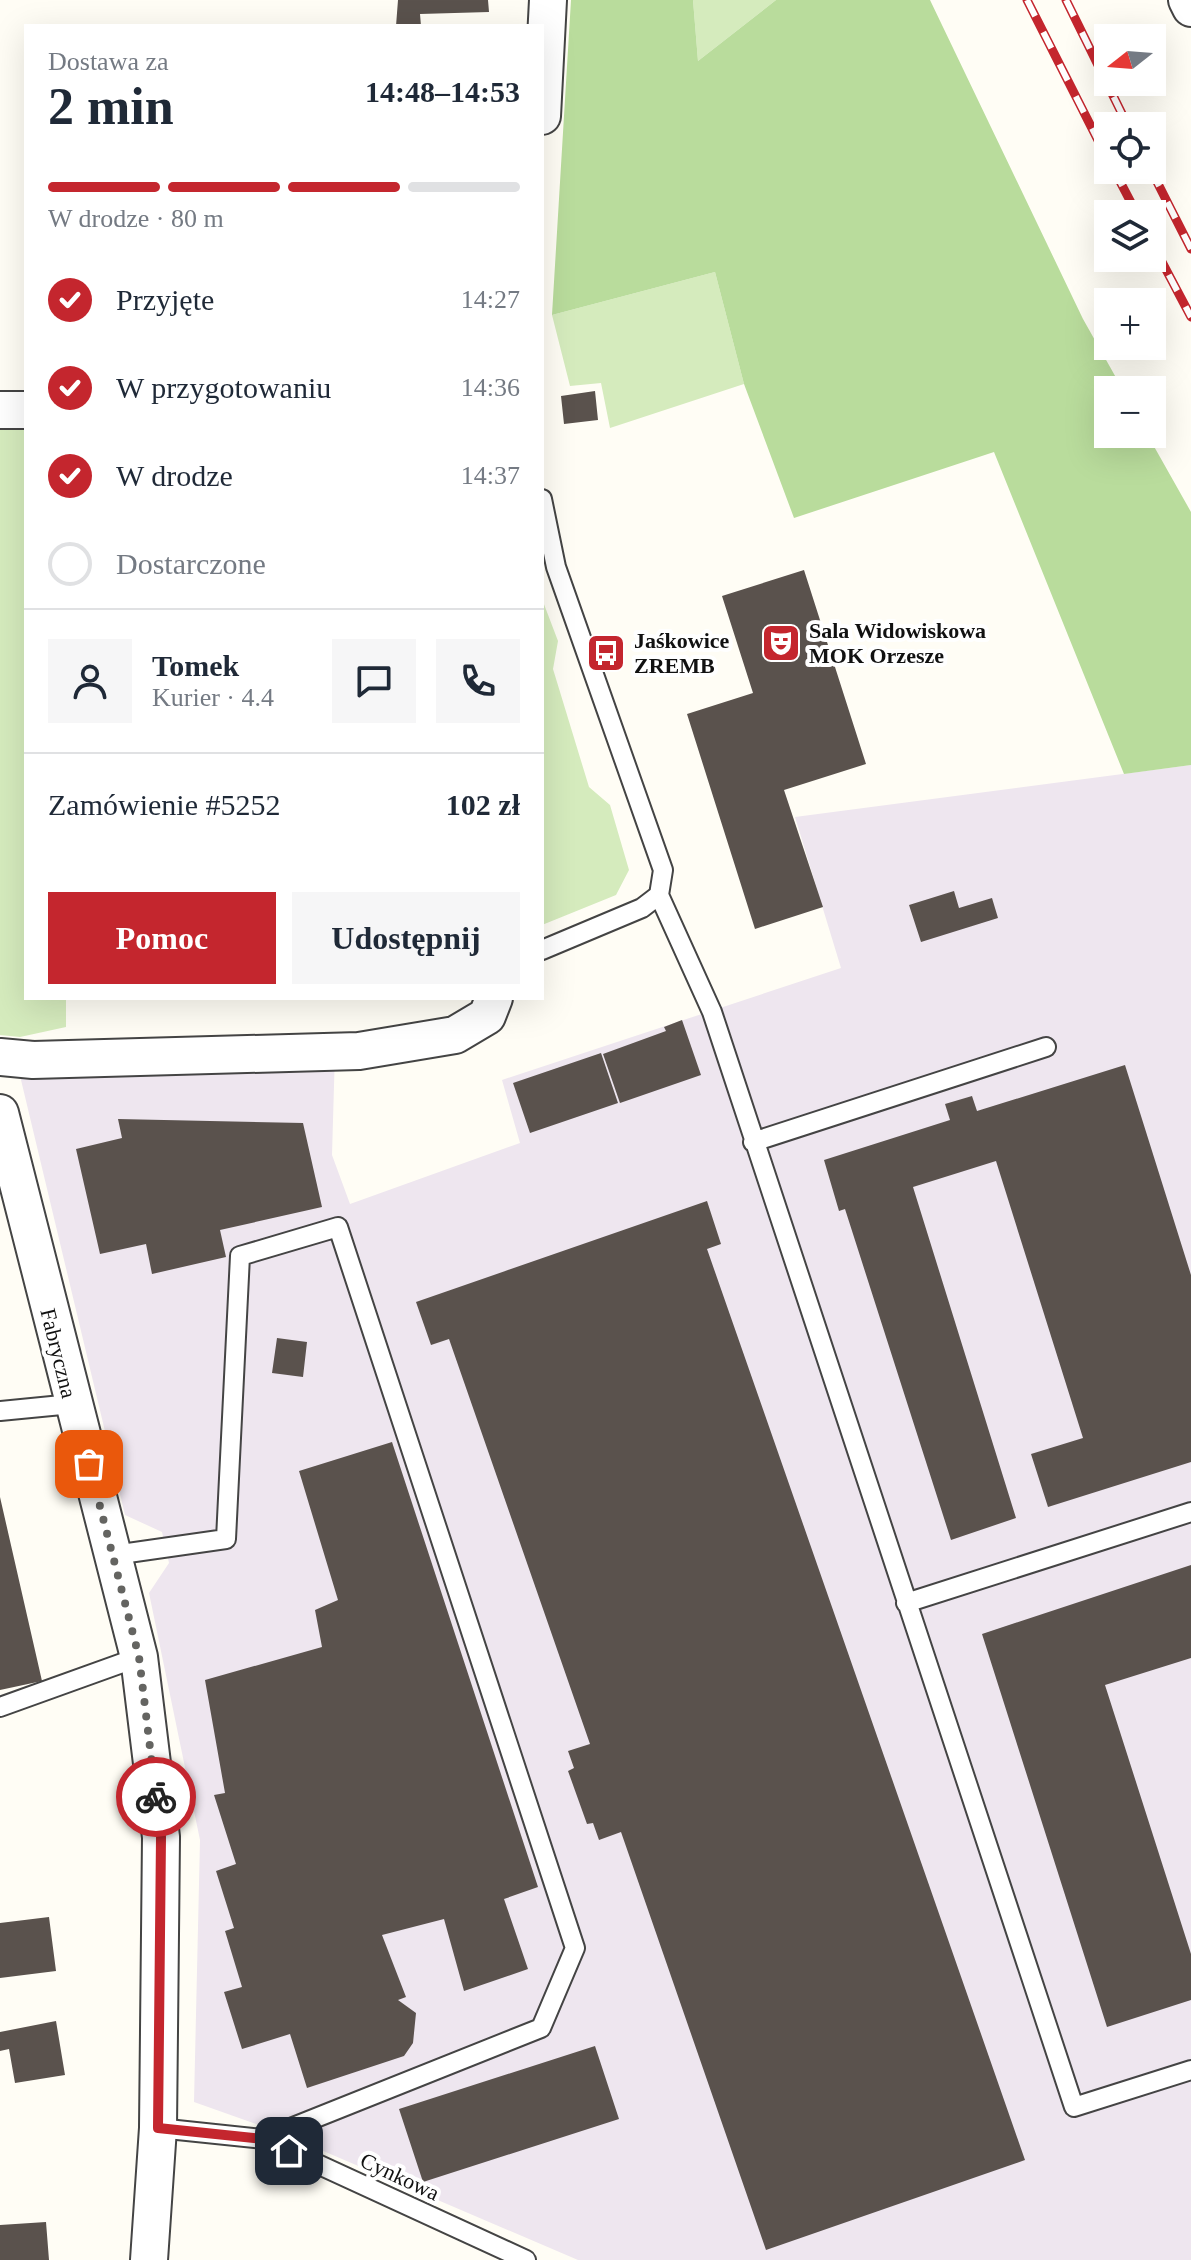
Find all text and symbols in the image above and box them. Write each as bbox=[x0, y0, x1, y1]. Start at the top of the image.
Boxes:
north arrow bbox=[1094, 24, 1166, 96]
map controls bbox=[1094, 24, 1166, 448]
text: Dostawa za bbox=[48, 47, 169, 76]
text: 14:48–14:53 bbox=[365, 75, 520, 108]
text: 2 min bbox=[48, 78, 174, 135]
button: locate bbox=[1094, 112, 1166, 184]
button: layers bbox=[1094, 200, 1166, 272]
text: W drodze · 80 m bbox=[48, 204, 224, 233]
icon: check bbox=[48, 278, 92, 322]
text: Przyjęte bbox=[116, 283, 214, 316]
text: 14:27 bbox=[461, 285, 520, 314]
button: + bbox=[1094, 288, 1166, 360]
icon: check bbox=[48, 366, 92, 410]
text: W przygotowaniu bbox=[116, 371, 331, 404]
text: 14:36 bbox=[461, 373, 520, 402]
button: − bbox=[1094, 376, 1166, 448]
icon: check bbox=[48, 454, 92, 498]
text: W drodze bbox=[116, 459, 233, 492]
text: 14:37 bbox=[461, 461, 520, 490]
text: Dostarczone bbox=[116, 547, 266, 580]
place label: Sala Widowiskowa MOK Orzesze bbox=[809, 618, 986, 668]
theatre icon: Sala Widowiskowa MOK Orzesze bbox=[760, 622, 802, 664]
place label: Jaśkowice ZREMB bbox=[634, 628, 730, 678]
bus stop icon: Jaśkowice ZREMB bbox=[585, 632, 627, 674]
button: person bbox=[48, 639, 132, 723]
button: chat bbox=[332, 639, 416, 723]
button: phone bbox=[436, 639, 520, 723]
text: Tomek bbox=[152, 649, 239, 682]
text: Kurier · 4.4 bbox=[152, 683, 274, 712]
text: Zamówienie #5252 bbox=[48, 788, 280, 821]
text: 102 zł bbox=[446, 788, 520, 821]
button: Pomoc bbox=[48, 892, 276, 984]
button: Udostępnij bbox=[292, 892, 520, 984]
street label: Fabryczna bbox=[35, 1306, 82, 1401]
pin bbox=[55, 1430, 123, 1498]
icon: bag bbox=[67, 1442, 111, 1486]
courier bbox=[116, 1757, 196, 1837]
icon: bike bbox=[134, 1775, 178, 1819]
pin bbox=[255, 2117, 323, 2185]
icon: home bbox=[267, 2129, 311, 2173]
street label: Cynkowa bbox=[356, 2147, 443, 2206]

